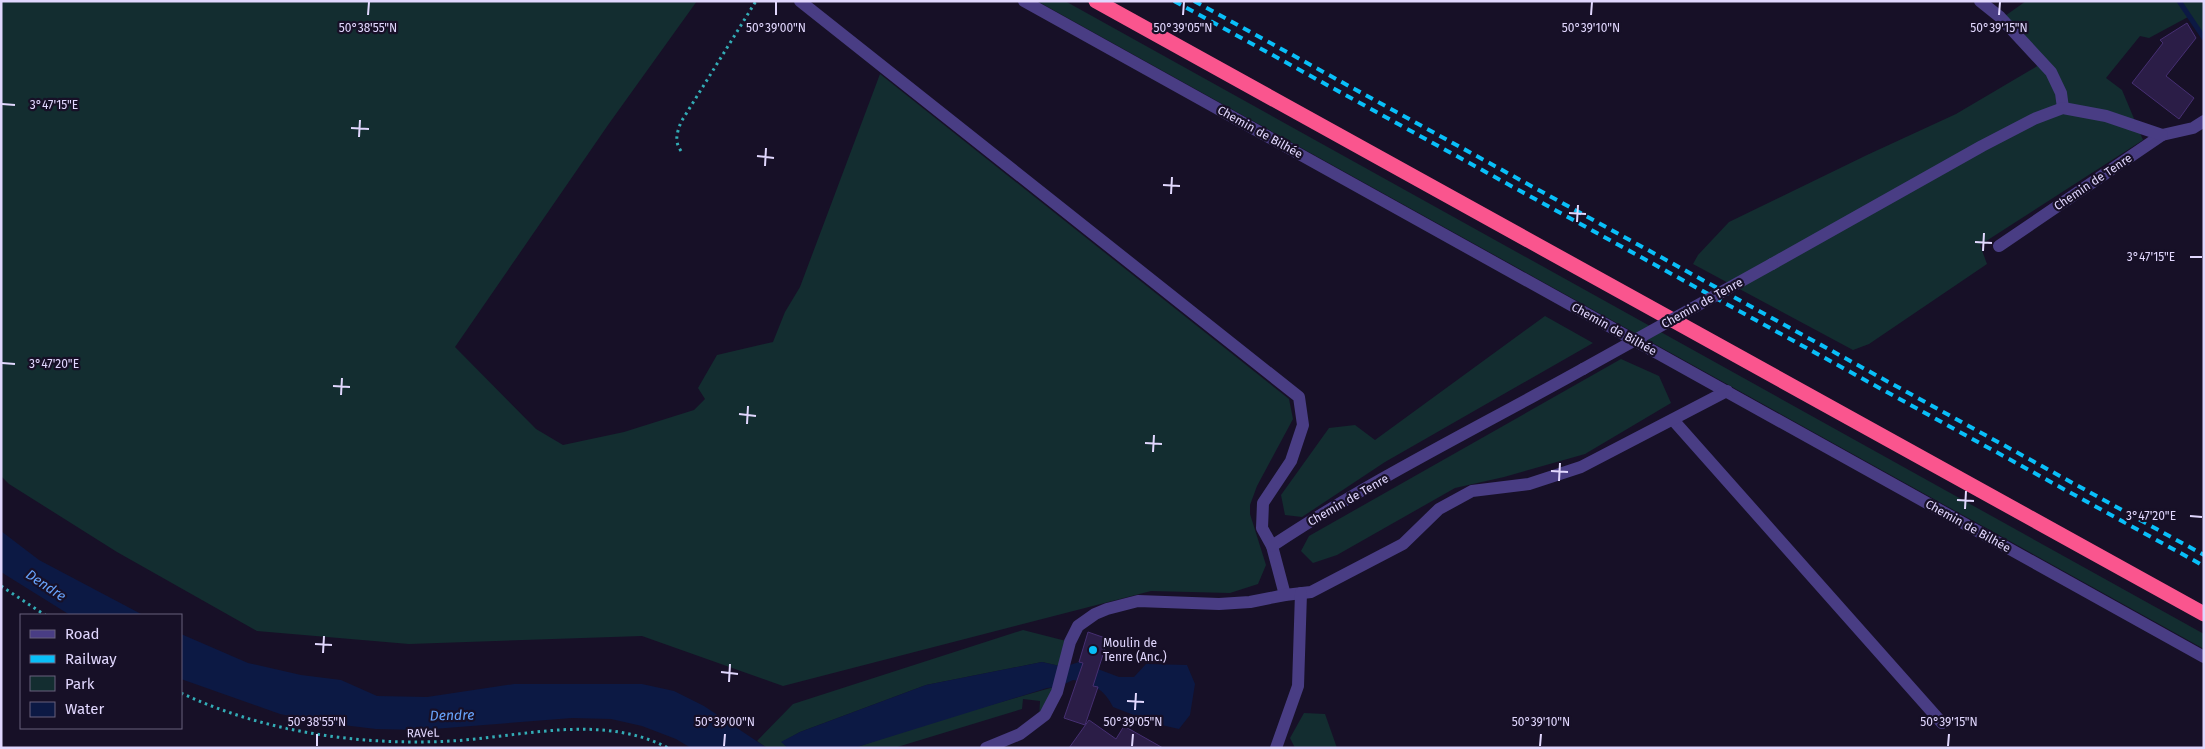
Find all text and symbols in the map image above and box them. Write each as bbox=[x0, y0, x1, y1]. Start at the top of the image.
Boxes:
text: 50°38'55"N bbox=[339, 21, 397, 35]
text: 50°39'00"N bbox=[746, 21, 806, 35]
text: 50°39'05"N bbox=[1154, 21, 1212, 35]
text: 50°39'10"N bbox=[1562, 21, 1620, 35]
text: 50°39'15"N bbox=[1970, 21, 2028, 35]
text: 3°47'15"E bbox=[30, 98, 78, 112]
street label: Chemin de Bilhée bbox=[1215, 103, 1305, 161]
street label: Chemin de Tenre bbox=[2051, 151, 2135, 213]
text: 3°47'15"E bbox=[2127, 250, 2175, 264]
street label: Chemin de Tenre bbox=[1659, 275, 1745, 331]
street label: Chemin de Bilhée bbox=[1569, 300, 1659, 358]
text: 3°47'20"E bbox=[29, 357, 79, 371]
street label: Chemin de Tenre bbox=[1305, 471, 1391, 529]
street label: Chemin de Bilhée bbox=[1923, 497, 2013, 555]
text: 3°47'20"E bbox=[2126, 509, 2176, 523]
water label: Dendre bbox=[22, 566, 69, 605]
legend bbox=[20, 614, 182, 729]
text: Road bbox=[65, 625, 100, 643]
place label: Moulin de Tenre (Anc.) bbox=[1103, 636, 1167, 664]
marker: Moulin de Tenre (Anc.) bbox=[1087, 644, 1099, 656]
text: Railway bbox=[65, 650, 117, 668]
text: Park bbox=[65, 675, 95, 693]
text: Water bbox=[65, 700, 104, 718]
water label: Dendre bbox=[430, 707, 474, 724]
text: 50°38'55"N bbox=[288, 715, 346, 729]
text: 50°39'00"N bbox=[695, 715, 755, 729]
text: 50°39'05"N bbox=[1104, 715, 1162, 729]
text: 50°39'10"N bbox=[1512, 715, 1570, 729]
text: 50°39'15"N bbox=[1920, 715, 1978, 729]
street label: RAVeL bbox=[406, 726, 440, 740]

